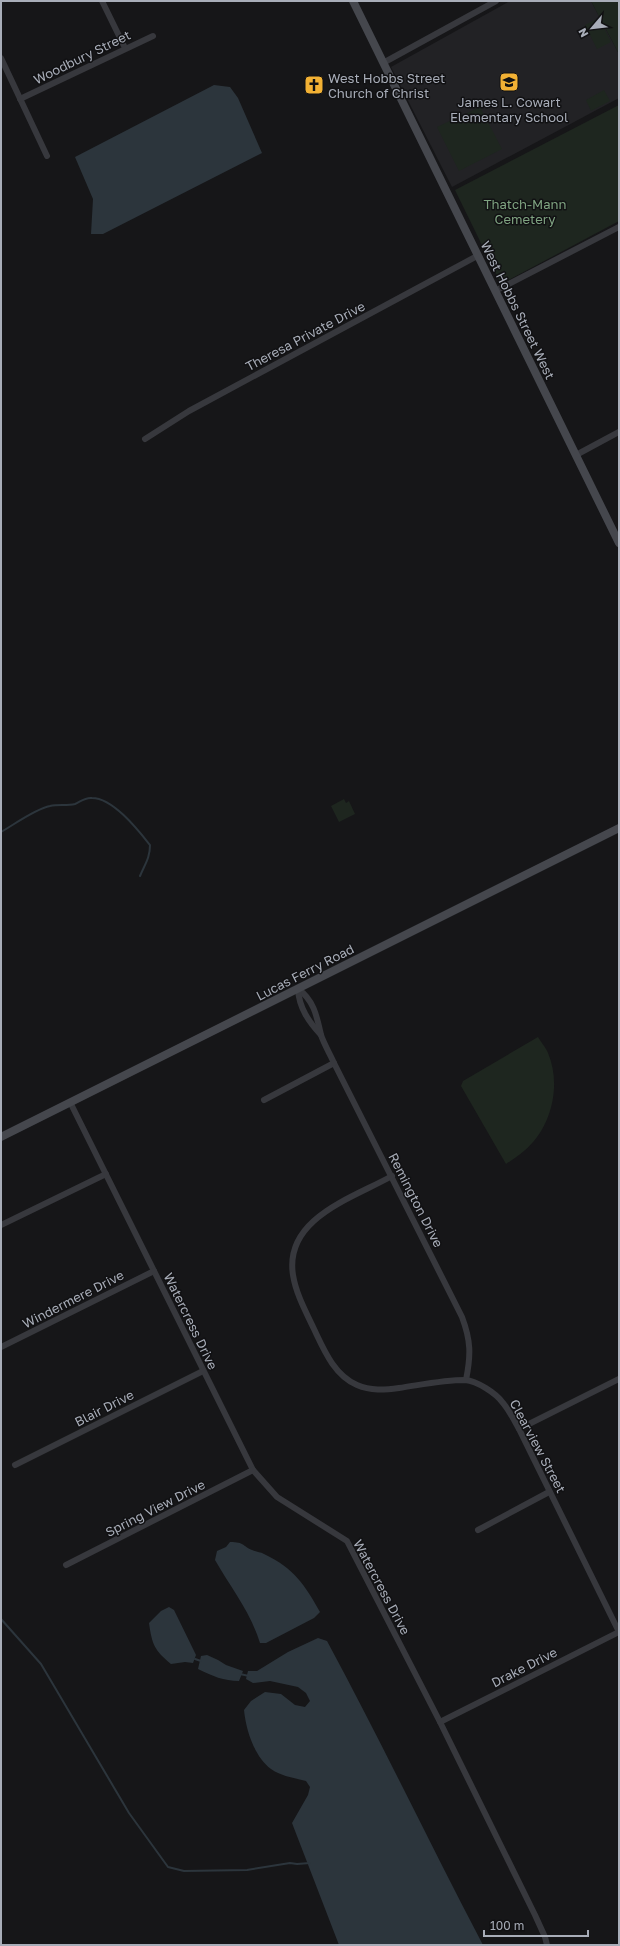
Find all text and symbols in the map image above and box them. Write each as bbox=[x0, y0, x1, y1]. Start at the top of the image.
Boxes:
north arrow bbox=[572, 8, 612, 48]
text: N bbox=[575, 26, 590, 40]
street label: Woodbury Street bbox=[31, 27, 133, 87]
place label: West Hobbs Street Church of Christ bbox=[328, 70, 445, 101]
school or university icon: James L. Cowart Elementary School bbox=[498, 71, 520, 93]
church icon: West Hobbs Street Church of Christ bbox=[303, 74, 325, 96]
place label: James L. Cowart Elementary School bbox=[450, 94, 568, 125]
park label: Thatch-Mann Cemetery bbox=[483, 196, 567, 227]
street label: West Hobbs Street West bbox=[477, 238, 559, 382]
street label: Theresa Private Drive bbox=[243, 298, 367, 374]
street label: Lucas Ferry Road bbox=[253, 940, 357, 1004]
street label: Remington Drive bbox=[385, 1150, 447, 1250]
street label: Windermere Drive bbox=[20, 1267, 126, 1331]
street label: Watercress Drive bbox=[161, 1270, 221, 1372]
street label: Blair Drive bbox=[72, 1386, 136, 1430]
street label: Clearview Street bbox=[507, 1396, 569, 1496]
street label: Spring View Drive bbox=[102, 1476, 208, 1540]
street label: Watercress Drive bbox=[350, 1537, 414, 1637]
street label: Drake Drive bbox=[489, 1644, 559, 1690]
scale bar bbox=[484, 1912, 588, 1938]
text: 100 m bbox=[490, 1918, 524, 1933]

